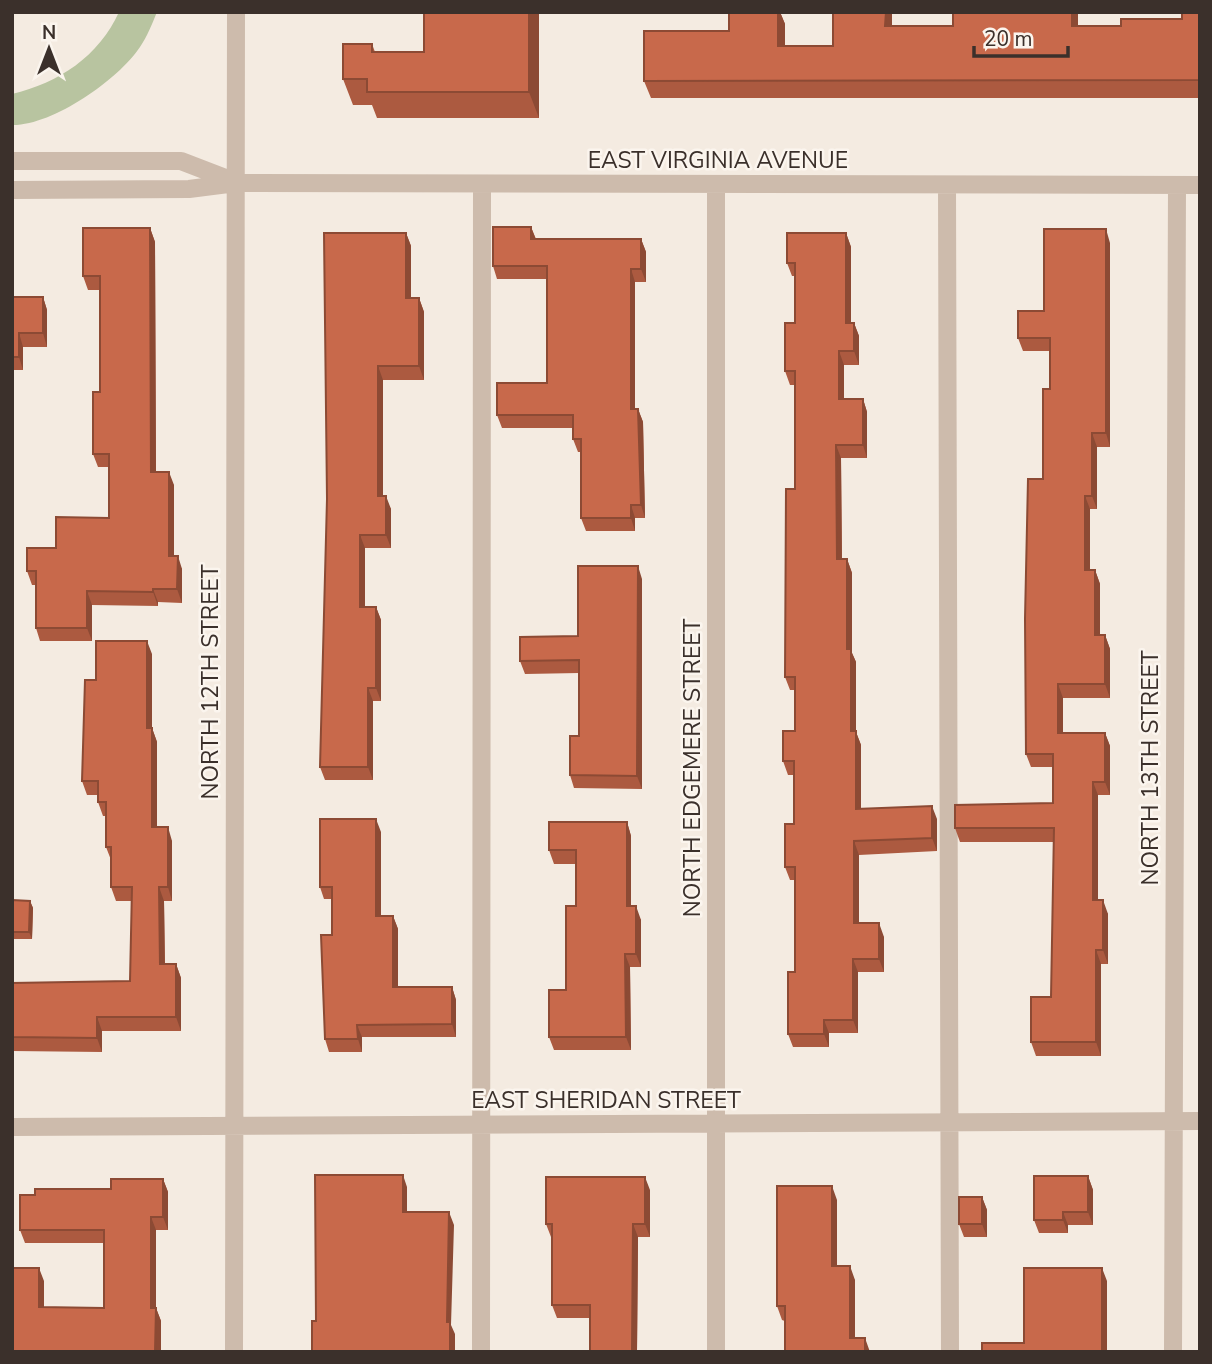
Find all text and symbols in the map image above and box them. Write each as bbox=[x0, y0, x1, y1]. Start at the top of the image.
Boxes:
north arrow bbox=[14, 14, 84, 84]
scale bar bbox=[974, 14, 1068, 58]
text: N bbox=[42, 20, 56, 46]
text: 20 m bbox=[984, 25, 1033, 53]
street label: EAST VIRGINIA AVENUE bbox=[588, 145, 848, 176]
street label: NORTH 12TH STREET bbox=[195, 564, 226, 800]
street label: NORTH EDGEMERE STREET bbox=[677, 619, 708, 917]
street label: NORTH 13TH STREET bbox=[1135, 650, 1166, 886]
street label: EAST SHERIDAN STREET bbox=[471, 1085, 741, 1116]

